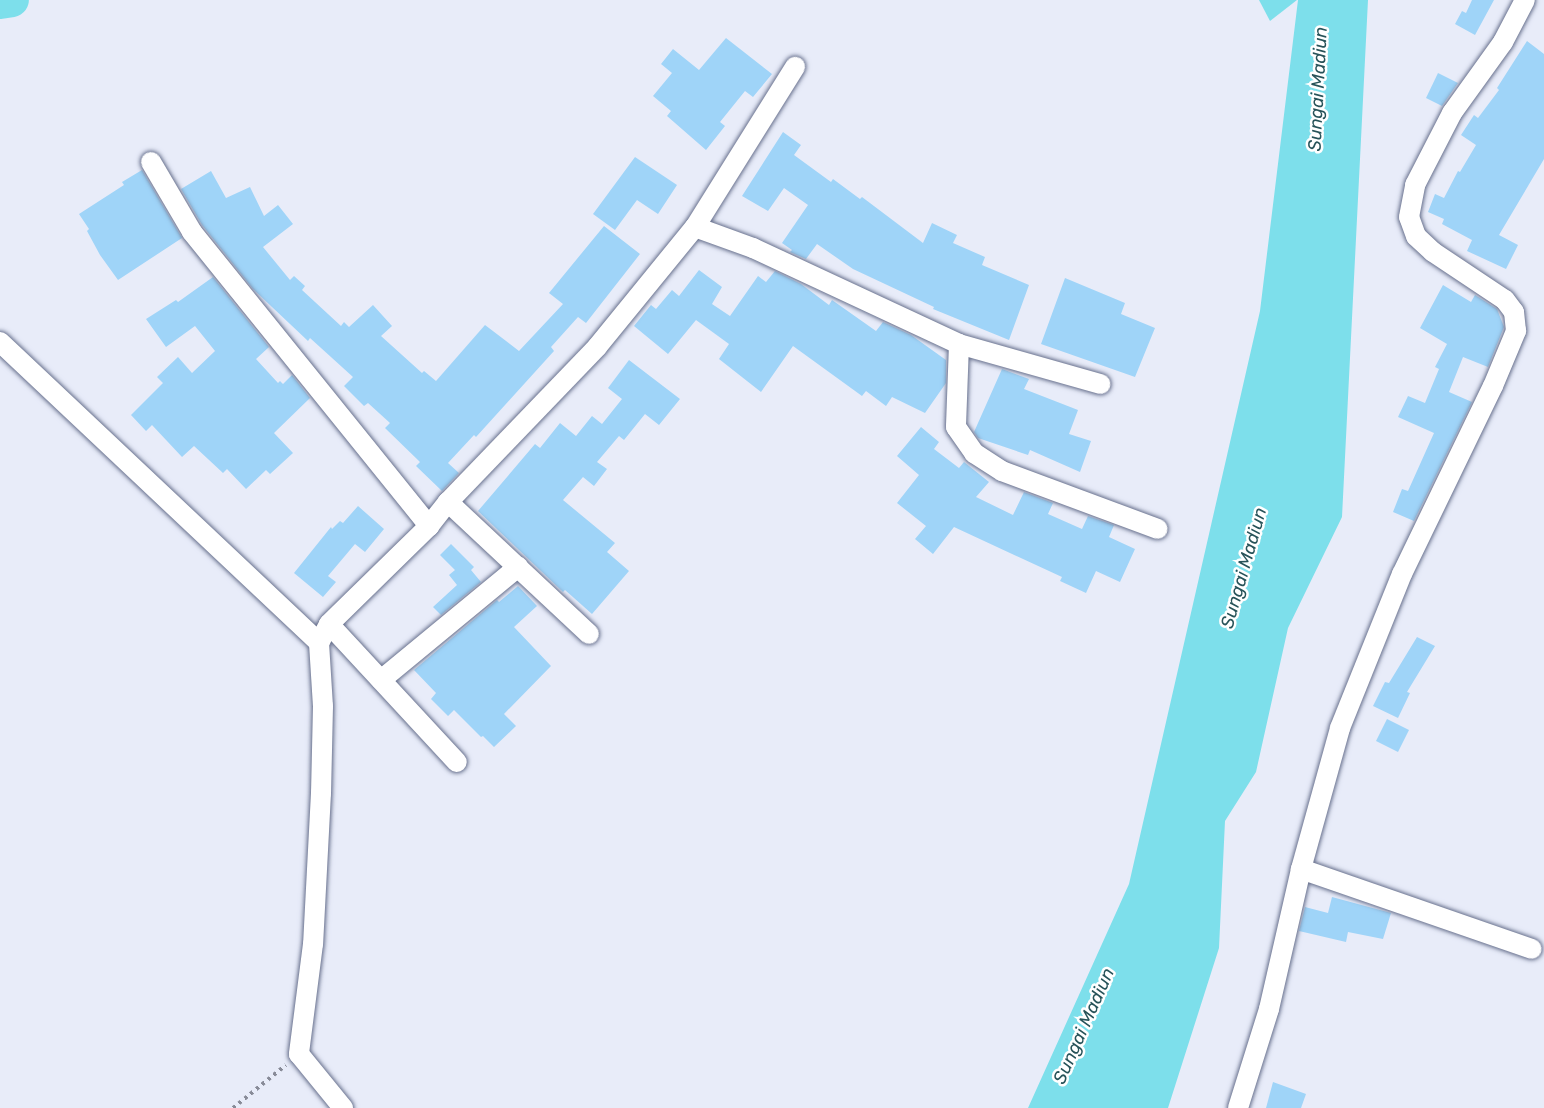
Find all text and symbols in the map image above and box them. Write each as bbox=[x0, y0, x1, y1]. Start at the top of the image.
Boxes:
water label: Sungai Madiun bbox=[1304, 26, 1332, 152]
water label: Sungai Madiun bbox=[1216, 505, 1272, 631]
water label: Sungai Madiun bbox=[1049, 965, 1119, 1087]

